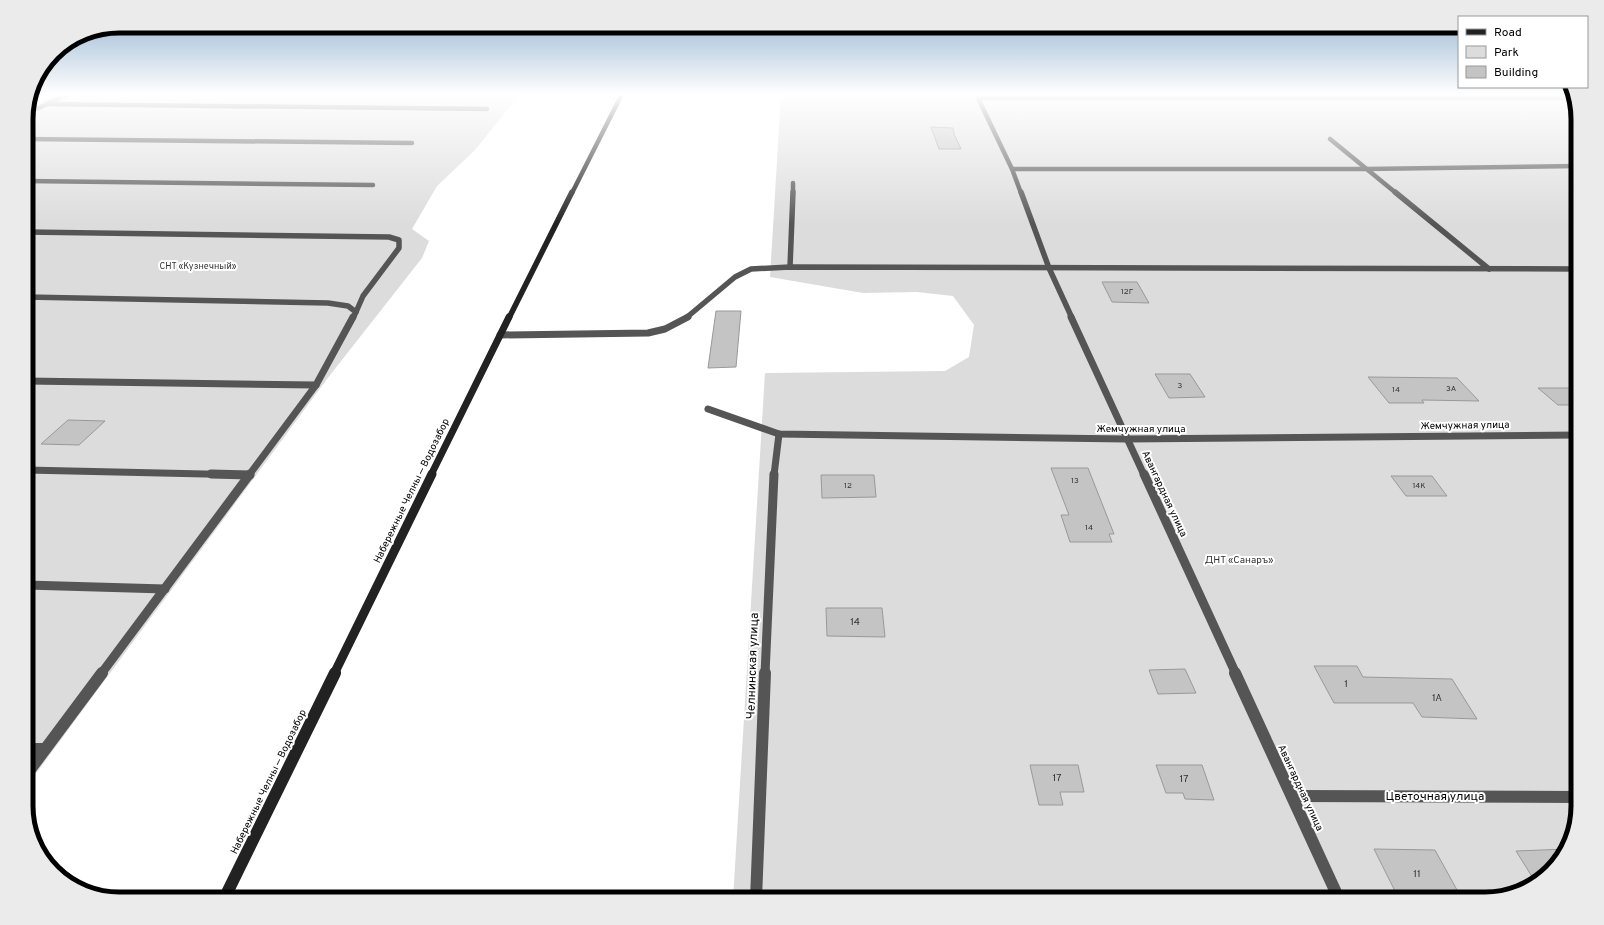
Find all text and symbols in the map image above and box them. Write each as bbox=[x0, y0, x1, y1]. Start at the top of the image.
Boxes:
legend bbox=[1458, 16, 1588, 88]
text: Road bbox=[1494, 25, 1522, 41]
text: Park bbox=[1494, 45, 1519, 61]
text: Building bbox=[1494, 65, 1538, 81]
park label: СНТ «Кузнечный» bbox=[160, 261, 237, 272]
house number: 12Г bbox=[1121, 287, 1134, 297]
house number: 3 bbox=[1178, 381, 1183, 391]
house number: 3А bbox=[1446, 384, 1457, 394]
house number: 14 bbox=[1392, 385, 1400, 395]
street label: Набережные Челны — Водозабор bbox=[371, 416, 453, 565]
street label: Жемчужная улица bbox=[1420, 419, 1510, 433]
street label: Жемчужная улица bbox=[1096, 423, 1186, 436]
street label: Авангардная улица bbox=[1138, 449, 1190, 539]
house number: 13 bbox=[1071, 476, 1079, 486]
house number: 12 bbox=[844, 481, 852, 491]
house number: 14К bbox=[1412, 481, 1426, 491]
house number: 14 bbox=[1085, 523, 1093, 533]
park label: ДНТ «Санаръ» bbox=[1205, 554, 1273, 567]
street label: Челнинская улица bbox=[743, 612, 763, 720]
house number: 14 bbox=[850, 616, 860, 629]
house number: 1 bbox=[1344, 678, 1348, 691]
house number: 1А bbox=[1432, 692, 1442, 705]
street label: Набережные Челны — Водозабор bbox=[228, 707, 310, 856]
street label: Авангардная улица bbox=[1274, 743, 1326, 833]
house number: 17 bbox=[1053, 772, 1061, 785]
house number: 17 bbox=[1180, 773, 1188, 786]
street label: Цветочная улица bbox=[1386, 789, 1484, 805]
house number: 11 bbox=[1413, 868, 1421, 881]

